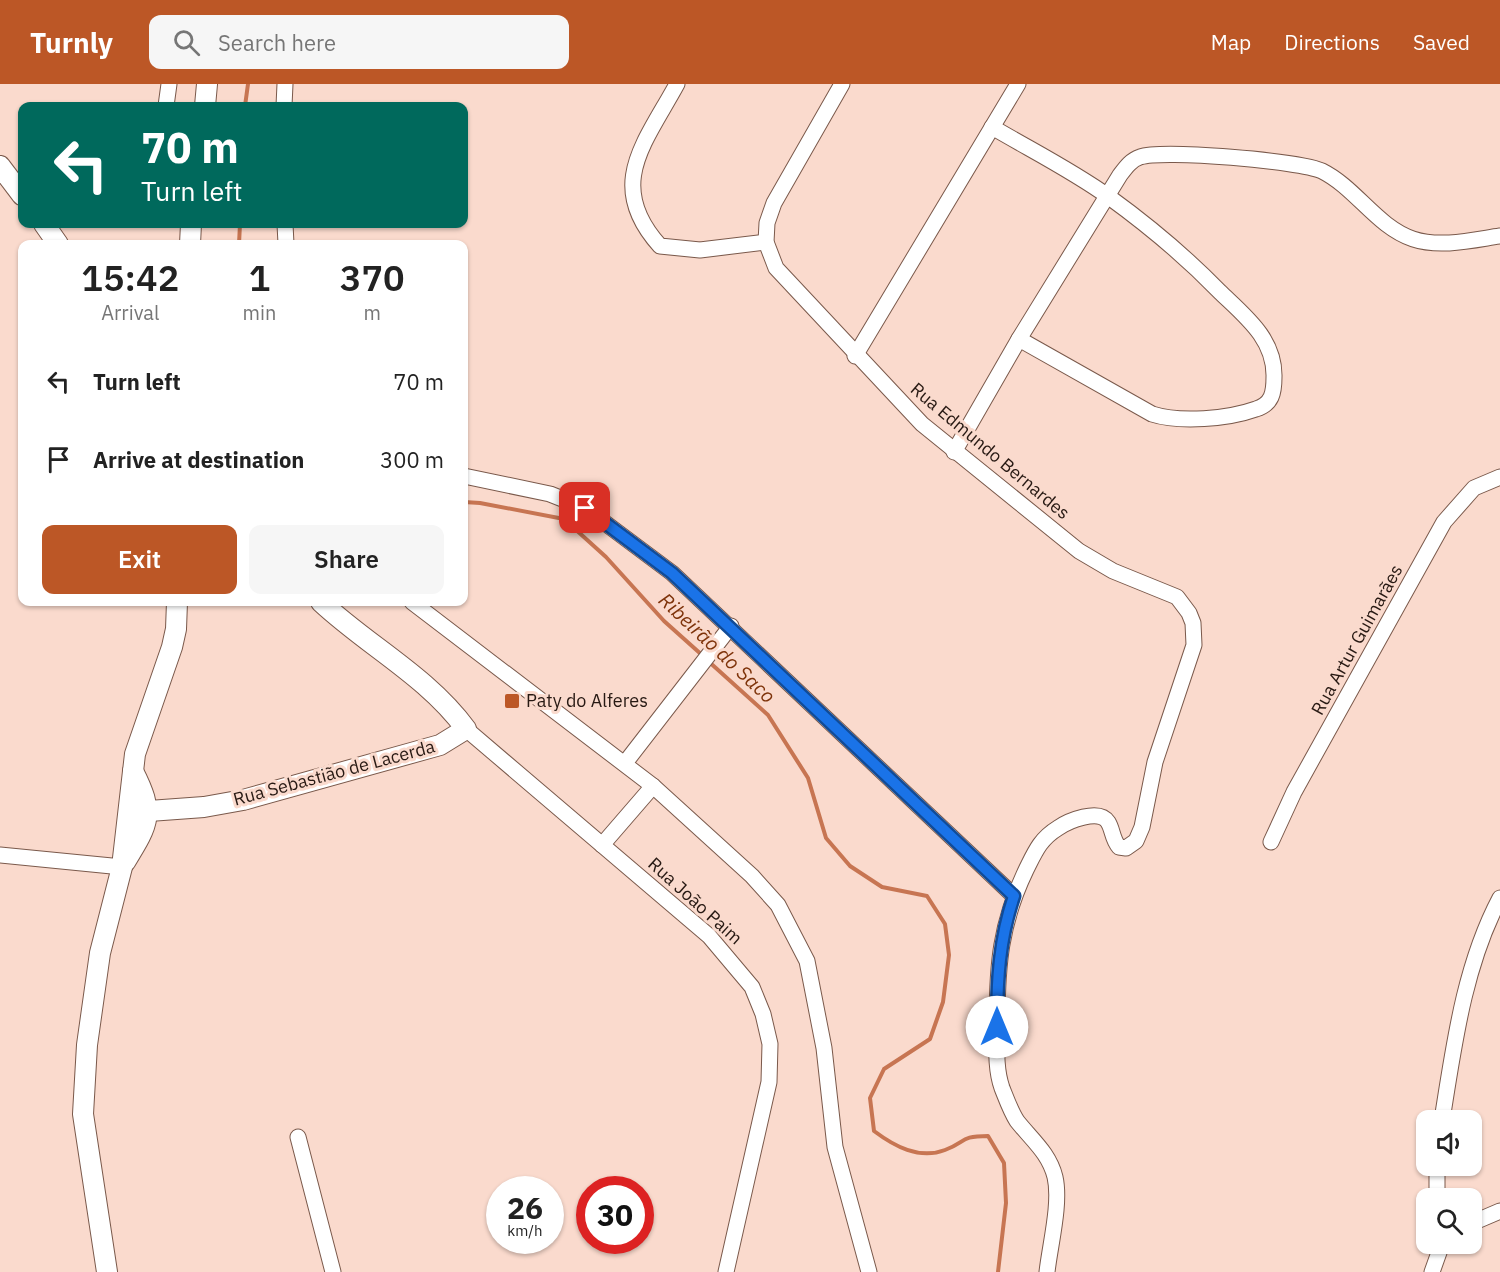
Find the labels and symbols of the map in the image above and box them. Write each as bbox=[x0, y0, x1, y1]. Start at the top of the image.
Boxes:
street label: Rua Edmundo Bernardes bbox=[906, 377, 1075, 524]
pin bbox=[559, 482, 610, 533]
street label: Rua Artur Guimarães bbox=[1306, 560, 1407, 719]
water label: Ribeirão do Saco bbox=[653, 586, 782, 709]
place label: Paty do Alferes bbox=[526, 689, 648, 712]
marker: Paty do Alferes bbox=[503, 692, 521, 710]
street label: Rua Sebastião de Lacerda bbox=[230, 734, 438, 811]
street label: Rua João Paim bbox=[643, 852, 747, 949]
position arrow bbox=[965, 995, 1029, 1059]
speed limit sign: 30 bbox=[576, 1176, 654, 1254]

